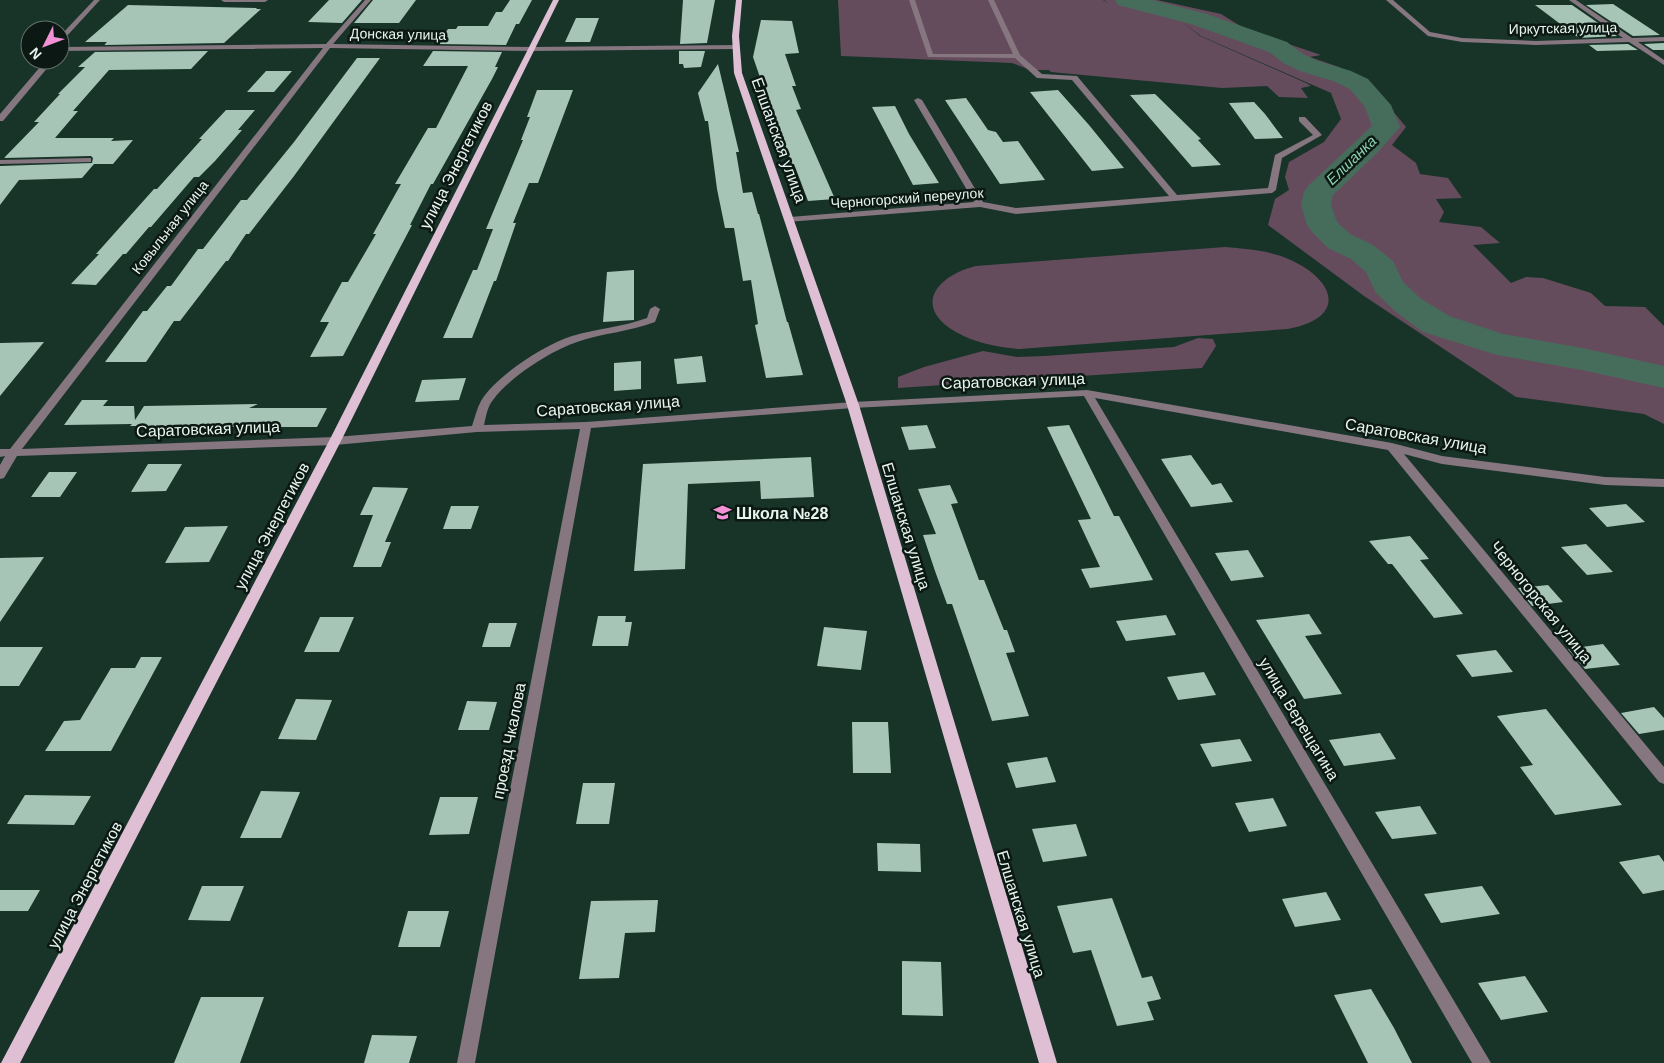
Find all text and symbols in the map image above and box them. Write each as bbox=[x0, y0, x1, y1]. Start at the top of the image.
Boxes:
street label: Иркутская улица bbox=[1509, 19, 1618, 37]
north arrow bbox=[20, 20, 70, 70]
street label: Донская улица bbox=[350, 25, 447, 43]
text: N bbox=[26, 45, 45, 63]
street label: Елшанская улица bbox=[748, 75, 810, 205]
street label: улица Энергетиков bbox=[416, 98, 496, 232]
water label: Елшанка bbox=[1322, 132, 1380, 188]
street label: Ковыльная улица bbox=[128, 177, 212, 277]
street label: Черногорский переулок bbox=[830, 185, 985, 211]
street label: Саратовская улица bbox=[941, 370, 1085, 392]
street label: Саратовская улица bbox=[536, 392, 680, 419]
street label: Саратовская улица bbox=[1344, 415, 1488, 457]
street label: Саратовская улица bbox=[136, 418, 280, 440]
street label: улица Энергетиков bbox=[231, 460, 313, 592]
street label: Елшанская улица bbox=[879, 460, 933, 592]
school or university icon: Школа №28 bbox=[712, 503, 732, 523]
place label: Школа №28 bbox=[736, 505, 828, 522]
street label: Черногорская улица bbox=[1487, 538, 1595, 666]
street label: улица Верещагина bbox=[1256, 654, 1342, 784]
street label: проезд Чкалова bbox=[489, 681, 529, 801]
street label: улица Энергетиков bbox=[44, 819, 126, 951]
street label: Елшанская улица bbox=[994, 848, 1048, 980]

